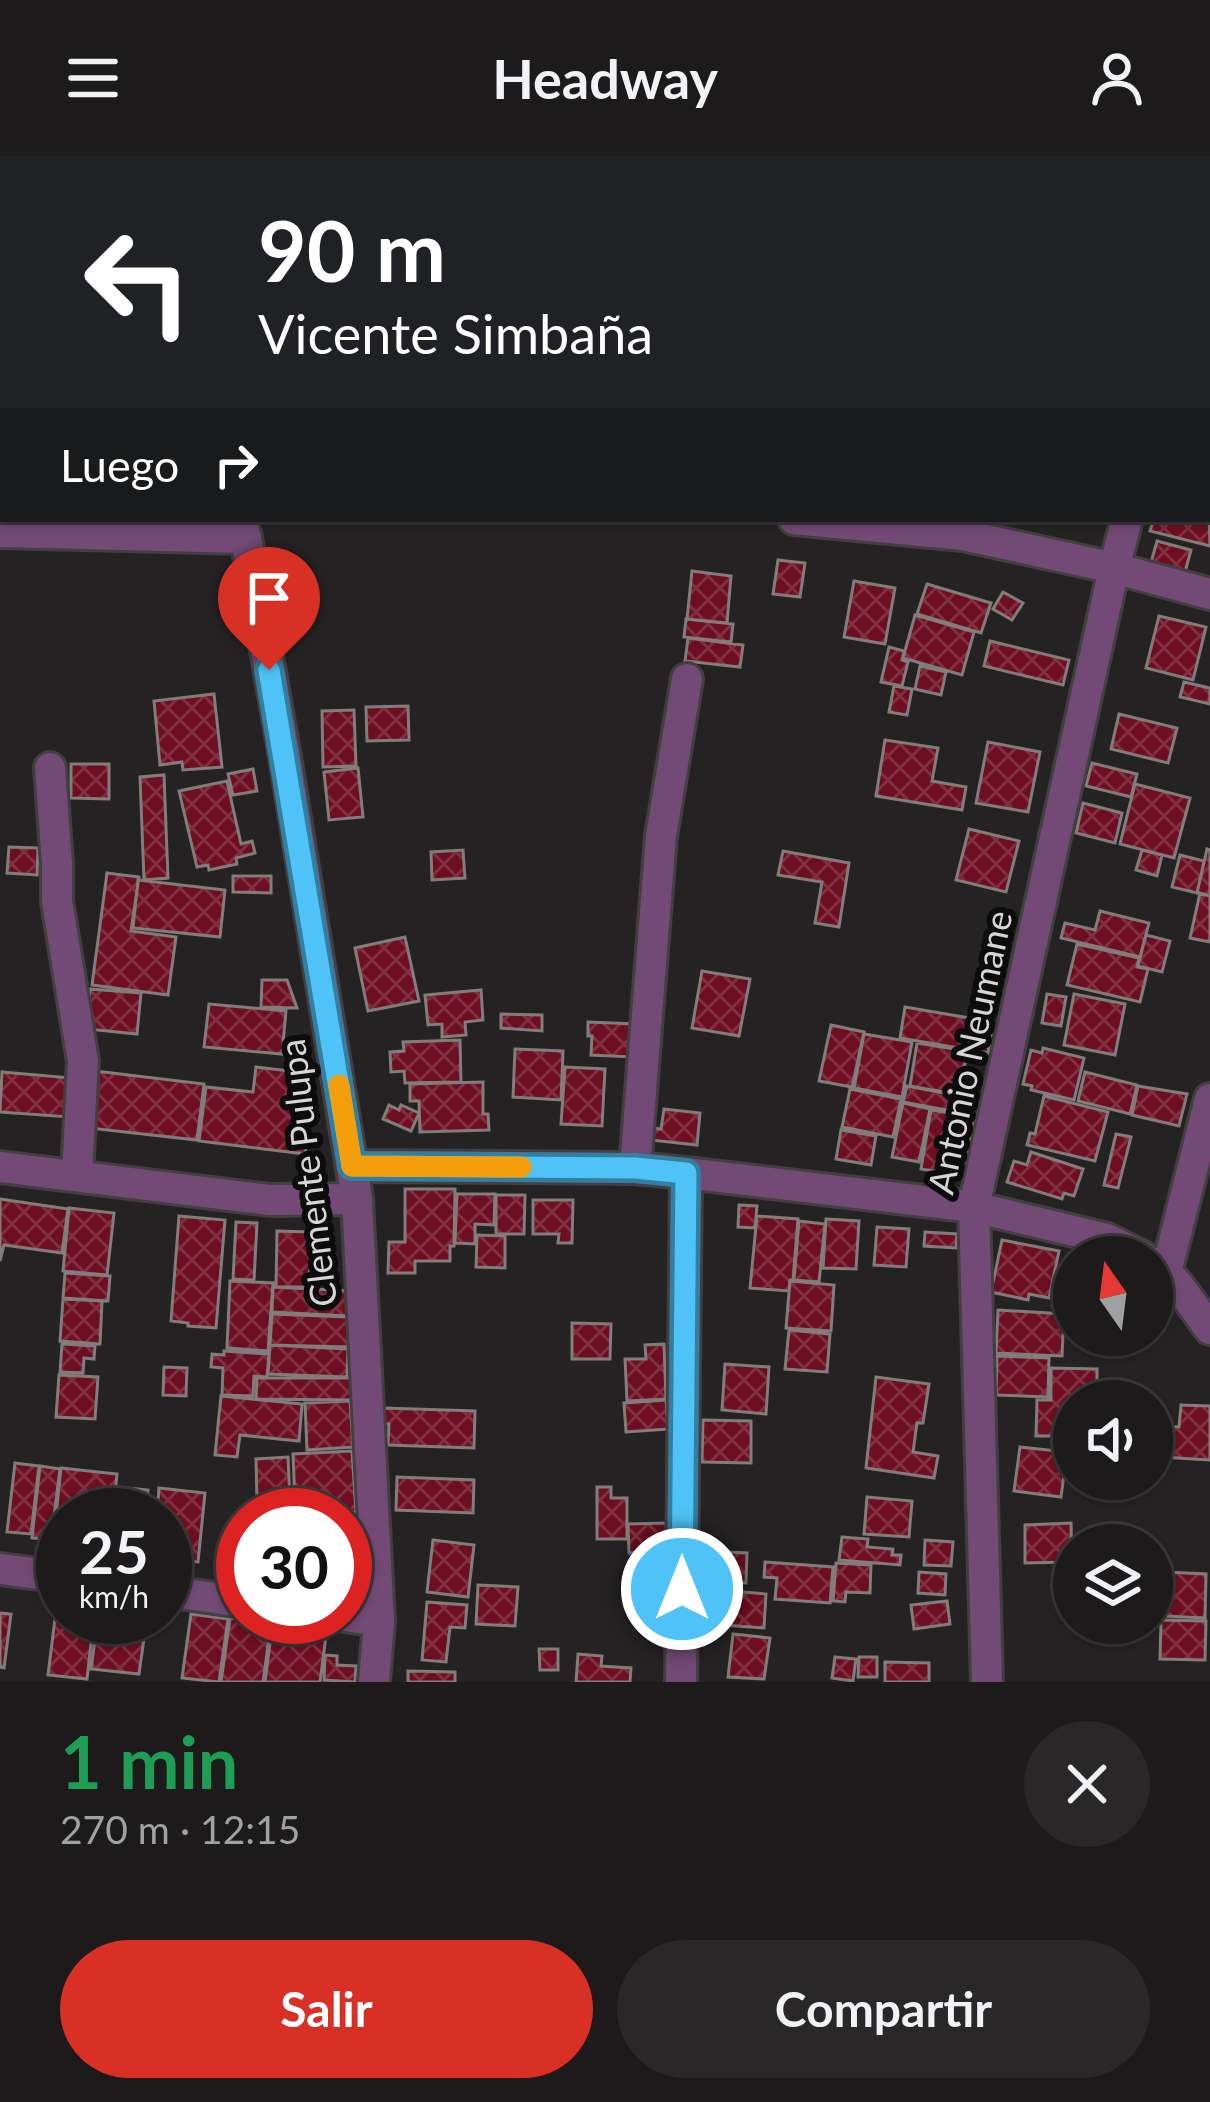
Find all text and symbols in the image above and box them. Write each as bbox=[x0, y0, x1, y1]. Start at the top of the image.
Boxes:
icon: menu bbox=[60, 45, 126, 111]
icon: person bbox=[1084, 45, 1150, 111]
text: Headway bbox=[492, 46, 718, 111]
text: 90 m bbox=[258, 199, 446, 300]
icon: left bbox=[60, 204, 216, 360]
text: Vicente Simbaña bbox=[258, 301, 653, 366]
icon: right bbox=[203, 432, 269, 498]
text: Luego bbox=[60, 438, 179, 492]
pin bbox=[218, 547, 320, 670]
icon: arrive bbox=[236, 565, 302, 631]
street label: Antonio Neumane bbox=[918, 906, 1020, 1198]
street label: Clemente Pulupa bbox=[269, 1037, 345, 1309]
north arrow bbox=[1053, 1236, 1173, 1356]
map controls bbox=[1053, 1236, 1173, 1644]
button: sound bbox=[1053, 1380, 1173, 1500]
speed limit sign: 30 bbox=[216, 1488, 372, 1644]
text: 25 bbox=[79, 1515, 149, 1587]
button: layers bbox=[1053, 1524, 1173, 1644]
position arrow bbox=[619, 1526, 745, 1652]
text: km/h bbox=[79, 1578, 149, 1614]
text: 1 min bbox=[60, 1718, 238, 1804]
button: close bbox=[1024, 1721, 1150, 1847]
text: 270 m · 12:15 bbox=[60, 1806, 300, 1852]
button: Salir bbox=[60, 1940, 593, 2078]
button: Compartir bbox=[617, 1940, 1150, 2078]

